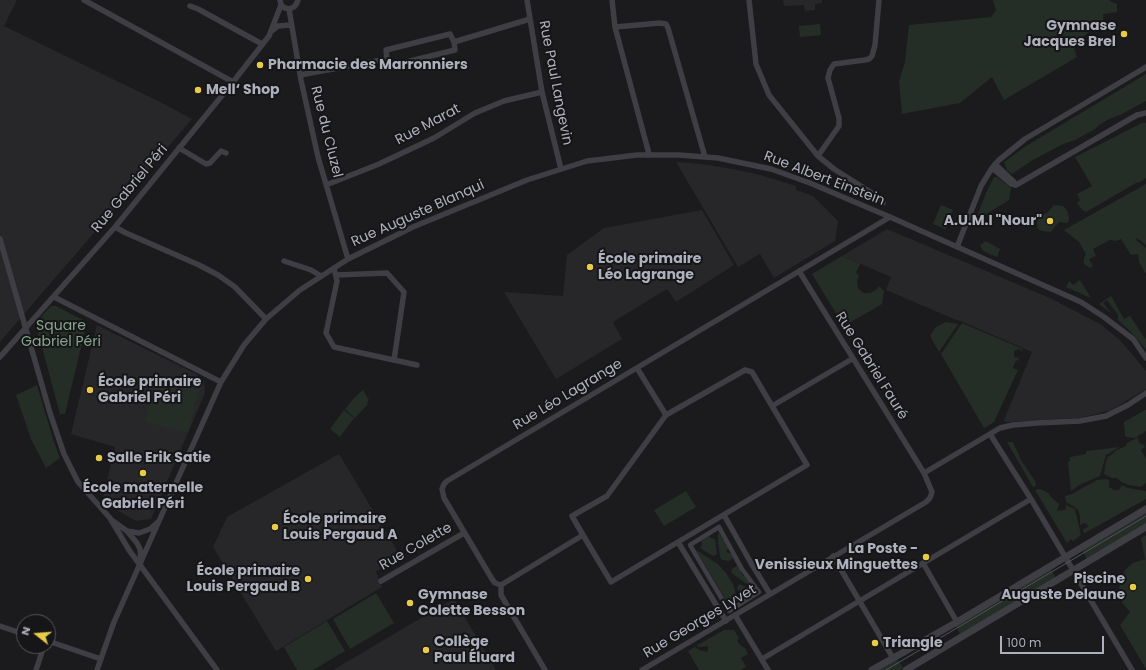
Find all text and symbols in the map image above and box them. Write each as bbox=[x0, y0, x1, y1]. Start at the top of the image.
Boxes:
place label: Gymnase Jacques Brel bbox=[1024, 18, 1116, 50]
street label: Rue Paul Langevin bbox=[535, 19, 575, 147]
marker: Gymnase Jacques Brel bbox=[1119, 29, 1129, 39]
place label: Pharmacie des Marronniers bbox=[268, 57, 468, 73]
marker: Pharmacie des Marronniers bbox=[255, 60, 265, 70]
place label: Mell‘ Shop bbox=[206, 82, 280, 98]
street label: Rue du Cluzel bbox=[307, 84, 345, 180]
marker: Mell‘ Shop bbox=[193, 85, 203, 95]
street label: Rue Marat bbox=[393, 101, 463, 149]
street label: Rue Gabriel Péri bbox=[88, 142, 172, 236]
street label: Rue Albert Einstein bbox=[761, 148, 887, 210]
street label: Rue Auguste Blanqui bbox=[349, 177, 487, 251]
place label: A.U.M.I "Nour" bbox=[944, 213, 1042, 229]
marker: A.U.M.I "Nour" bbox=[1045, 216, 1055, 226]
place label: École primaire Léo Lagrange bbox=[598, 251, 701, 284]
marker: École primaire Léo Lagrange bbox=[585, 262, 595, 272]
street label: Rue Gabriel Fauré bbox=[831, 309, 911, 423]
park label: Square Gabriel Péri bbox=[21, 318, 101, 350]
street label: Rue Léo Lagrange bbox=[510, 356, 626, 434]
place label: École primaire Gabriel Péri bbox=[98, 374, 201, 406]
marker: École primaire Gabriel Péri bbox=[85, 385, 95, 395]
place label: Salle Erik Satie bbox=[107, 450, 211, 466]
marker: Salle Erik Satie bbox=[94, 453, 104, 463]
marker: École maternelle Gabriel Péri bbox=[138, 468, 148, 478]
place label: École maternelle Gabriel Péri bbox=[83, 480, 203, 512]
place label: École primaire Louis Pergaud A bbox=[283, 511, 398, 544]
street label: Rue Colette bbox=[377, 520, 455, 574]
marker: École primaire Louis Pergaud A bbox=[270, 522, 280, 532]
place label: La Poste - Venissieux Minguettes bbox=[755, 541, 918, 574]
marker: La Poste - Venissieux Minguettes bbox=[921, 552, 931, 562]
place label: École primaire Louis Pergaud B bbox=[187, 563, 300, 596]
place label: Piscine Auguste Delaune bbox=[1001, 571, 1125, 604]
marker: École primaire Louis Pergaud B bbox=[303, 574, 313, 584]
street label: Rue Georges Lyvet bbox=[641, 582, 759, 662]
marker: Piscine Auguste Delaune bbox=[1128, 582, 1138, 592]
place label: Gymnase Colette Besson bbox=[418, 587, 525, 620]
marker: Gymnase Colette Besson bbox=[405, 598, 415, 608]
north arrow bbox=[16, 614, 56, 654]
text: N bbox=[17, 624, 34, 637]
scale bar bbox=[1002, 628, 1106, 654]
place label: Collège Paul Éluard bbox=[434, 634, 515, 666]
text: 100 m bbox=[1007, 634, 1041, 651]
place label: Triangle bbox=[883, 635, 943, 651]
marker: Triangle bbox=[870, 638, 880, 648]
marker: Collège Paul Éluard bbox=[421, 645, 431, 655]

